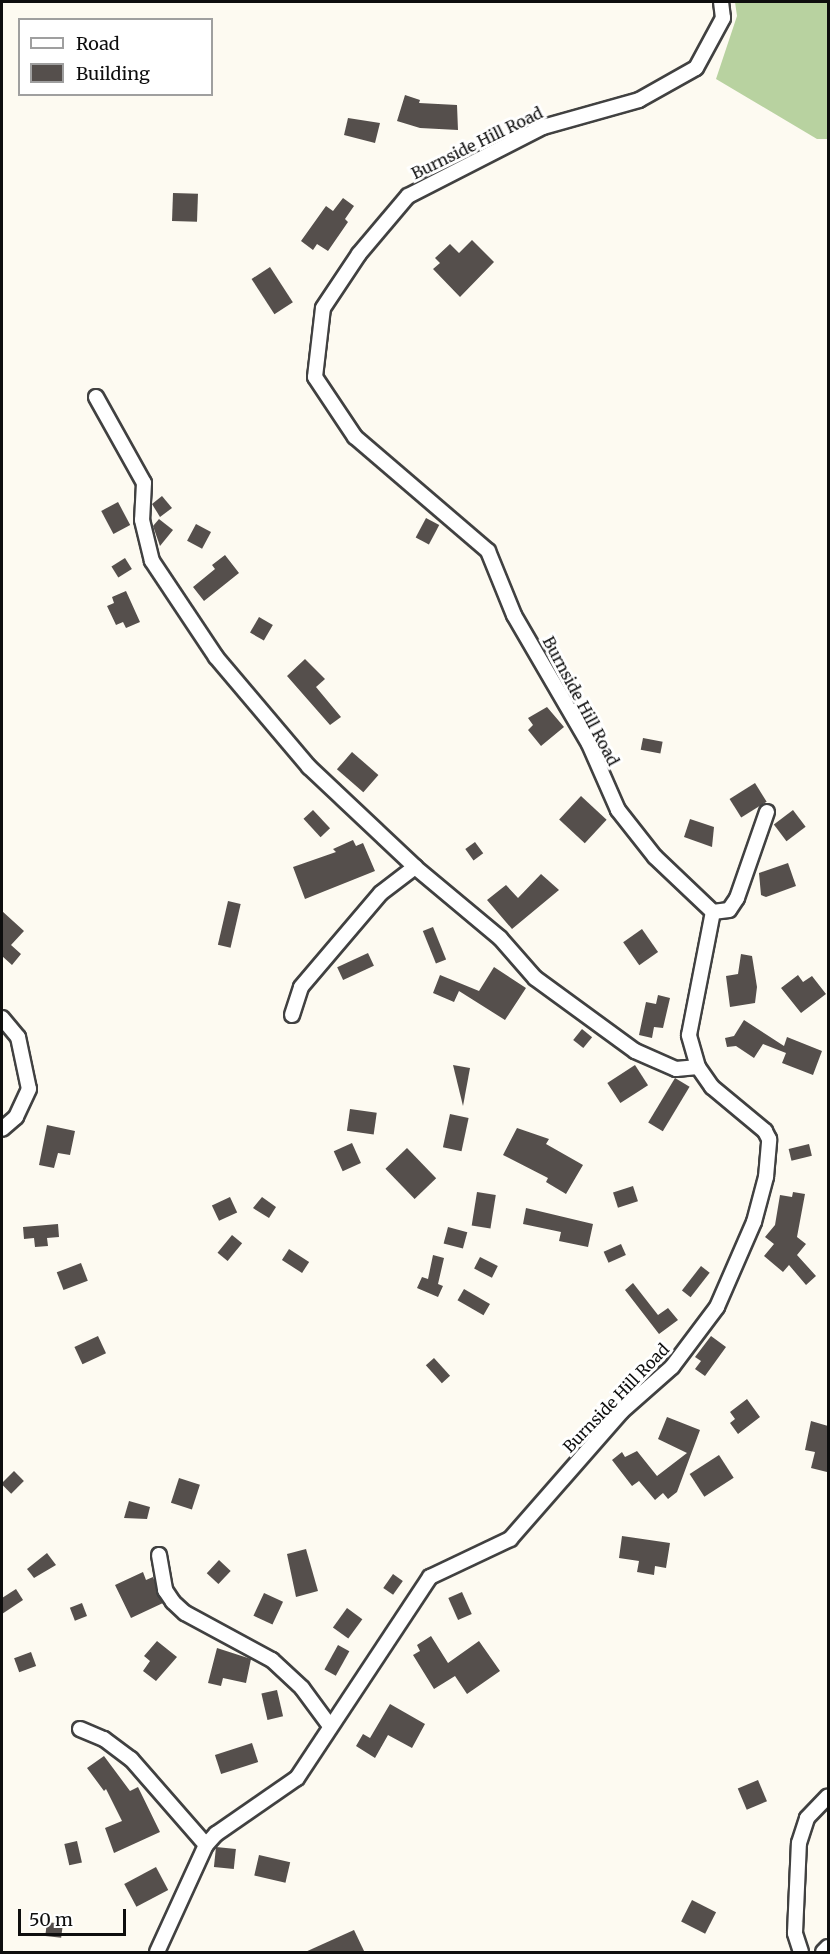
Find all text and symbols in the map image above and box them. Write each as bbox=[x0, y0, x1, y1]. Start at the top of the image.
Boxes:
legend bbox=[18, 18, 213, 96]
text: Road bbox=[76, 32, 120, 55]
text: Building bbox=[76, 62, 150, 85]
street label: Burnside Hill Road bbox=[408, 103, 546, 183]
street label: Burnside Hill Road bbox=[539, 633, 623, 769]
street label: Burnside Hill Road bbox=[559, 1340, 673, 1456]
scale bar bbox=[21, 1897, 129, 1935]
text: 50 m bbox=[29, 1908, 73, 1931]

